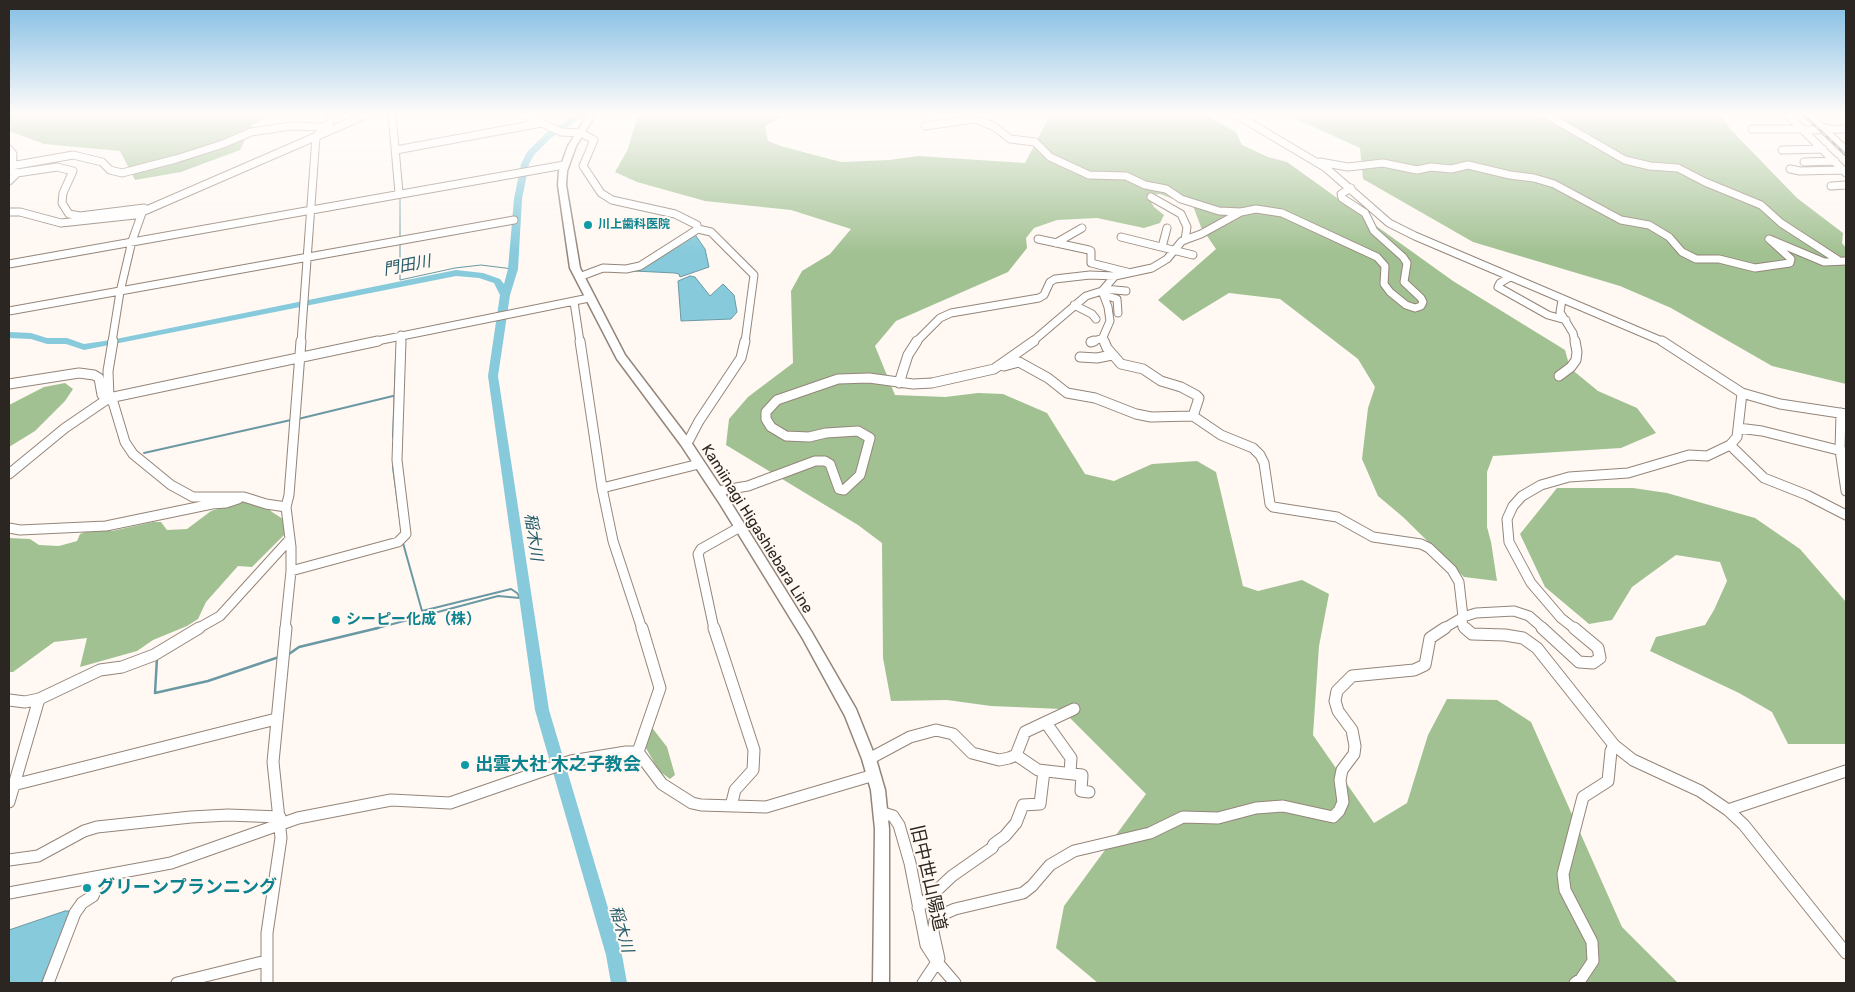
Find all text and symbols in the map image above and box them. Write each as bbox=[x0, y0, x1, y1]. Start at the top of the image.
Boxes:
place label: 川上歯科医院 bbox=[598, 218, 670, 232]
marker: 川上歯科医院 bbox=[582, 219, 594, 231]
water label: 門田川 bbox=[382, 252, 432, 280]
street label: Kamiinagi Higashiebara Line bbox=[697, 441, 817, 617]
water label: 稲木川 bbox=[520, 512, 546, 562]
place label: シーピー化成（株） bbox=[346, 611, 481, 629]
marker: シーピー化成（株） bbox=[330, 614, 342, 626]
place label: 出雲大社 木之子教会 bbox=[475, 754, 641, 776]
marker: 出雲大社 木之子教会 bbox=[459, 759, 471, 771]
street label: 旧中世山陽道 bbox=[905, 823, 951, 933]
place label: グリーンプランニング bbox=[97, 877, 277, 899]
marker: グリーンプランニング bbox=[81, 882, 93, 894]
water label: 稲木川 bbox=[605, 903, 637, 955]

